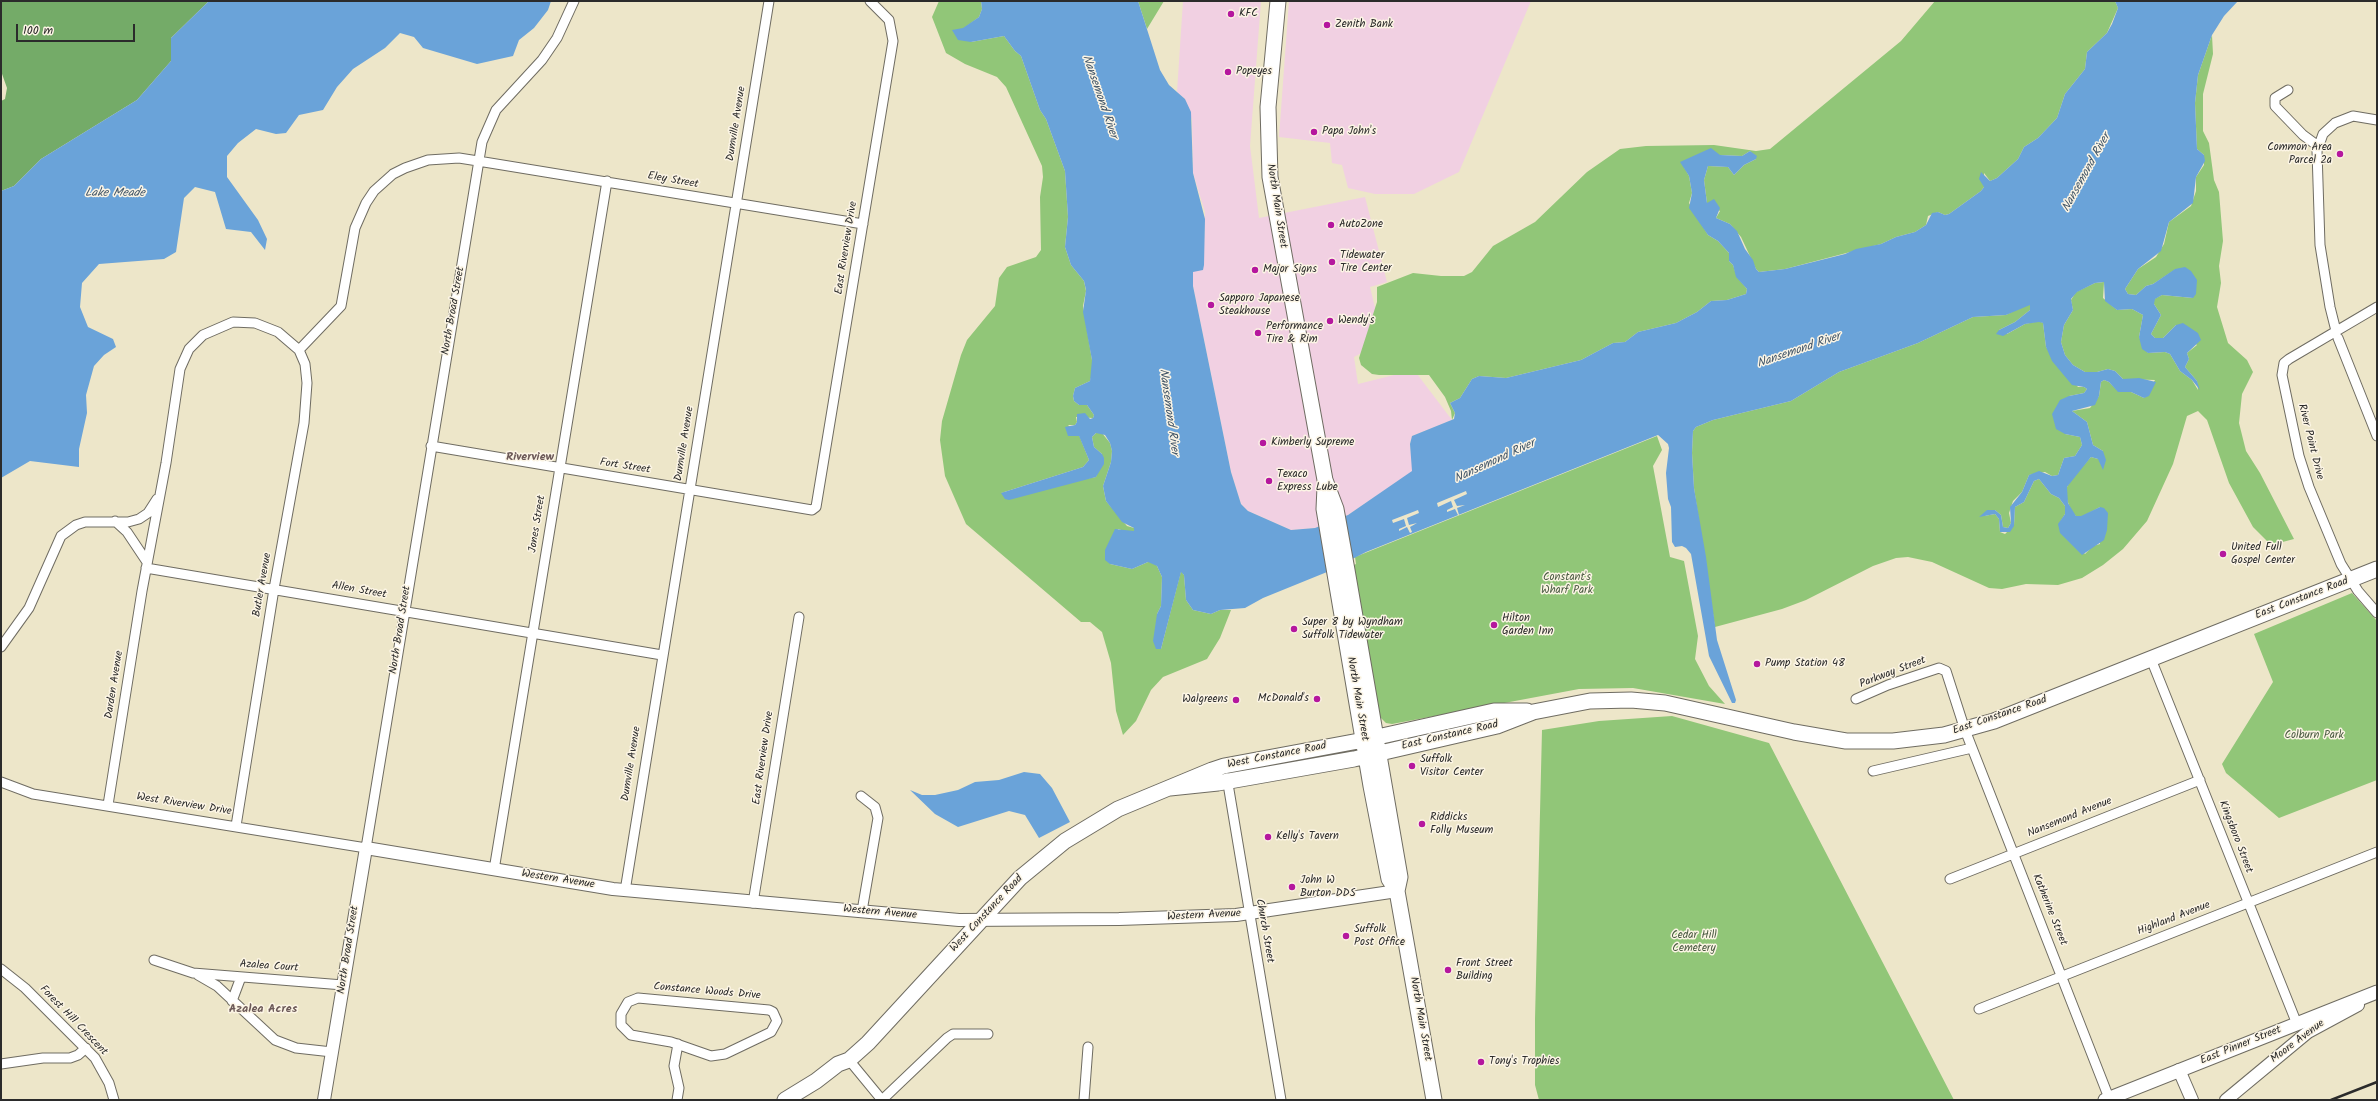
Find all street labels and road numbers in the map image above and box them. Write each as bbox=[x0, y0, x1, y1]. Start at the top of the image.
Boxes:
street label: Dumville Avenue bbox=[725, 86, 749, 162]
street label: North Main Street bbox=[1263, 163, 1289, 249]
street label: Eley Street bbox=[646, 170, 700, 192]
street label: East Riverview Drive bbox=[833, 200, 861, 296]
street label: North Broad Street bbox=[440, 266, 468, 356]
street label: River Point Drive bbox=[2294, 403, 2326, 481]
street label: Dumville Avenue bbox=[673, 406, 697, 482]
street label: Fort Street bbox=[599, 456, 651, 478]
street label: Jones Street bbox=[527, 494, 549, 554]
street label: Butler Avenue bbox=[251, 552, 275, 618]
street label: East Constance Road bbox=[2254, 575, 2350, 623]
street label: Allen Street bbox=[331, 580, 387, 602]
street label: North Broad Street bbox=[388, 585, 414, 675]
street label: Darden Avenue bbox=[103, 650, 127, 720]
street label: Parkway Street bbox=[1858, 654, 1928, 692]
street label: North Main Street bbox=[1343, 656, 1371, 742]
street label: East Constance Road bbox=[1951, 694, 2049, 738]
street label: East Riverview Drive bbox=[751, 710, 777, 806]
street label: East Constance Road bbox=[1400, 718, 1500, 754]
street label: Dumville Avenue bbox=[620, 726, 644, 802]
street label: West Constance Road bbox=[1226, 740, 1328, 772]
street label: West Riverview Drive bbox=[135, 791, 233, 819]
street label: Nansemond Avenue bbox=[2026, 795, 2114, 841]
street label: Kingsboro Street bbox=[2215, 799, 2255, 875]
street label: Western Avenue bbox=[521, 868, 595, 892]
street label: Katherine Street bbox=[2029, 872, 2069, 948]
street label: West Constance Road bbox=[948, 873, 1026, 955]
street label: Church Street bbox=[1252, 898, 1276, 964]
street label: Highland Avenue bbox=[2136, 899, 2212, 939]
street label: Western Avenue bbox=[843, 903, 917, 923]
street label: North Broad Street bbox=[336, 905, 362, 995]
street label: Western Avenue bbox=[1167, 907, 1241, 925]
street label: Azalea Court bbox=[239, 958, 299, 976]
street label: North Main Street bbox=[1406, 976, 1434, 1062]
street label: Constance Woods Drive bbox=[653, 981, 761, 1003]
street label: Forest Hill Crescent bbox=[36, 983, 110, 1059]
street label: Moore Avenue bbox=[2268, 1017, 2328, 1067]
street label: East Pinner Street bbox=[2199, 1024, 2283, 1068]

